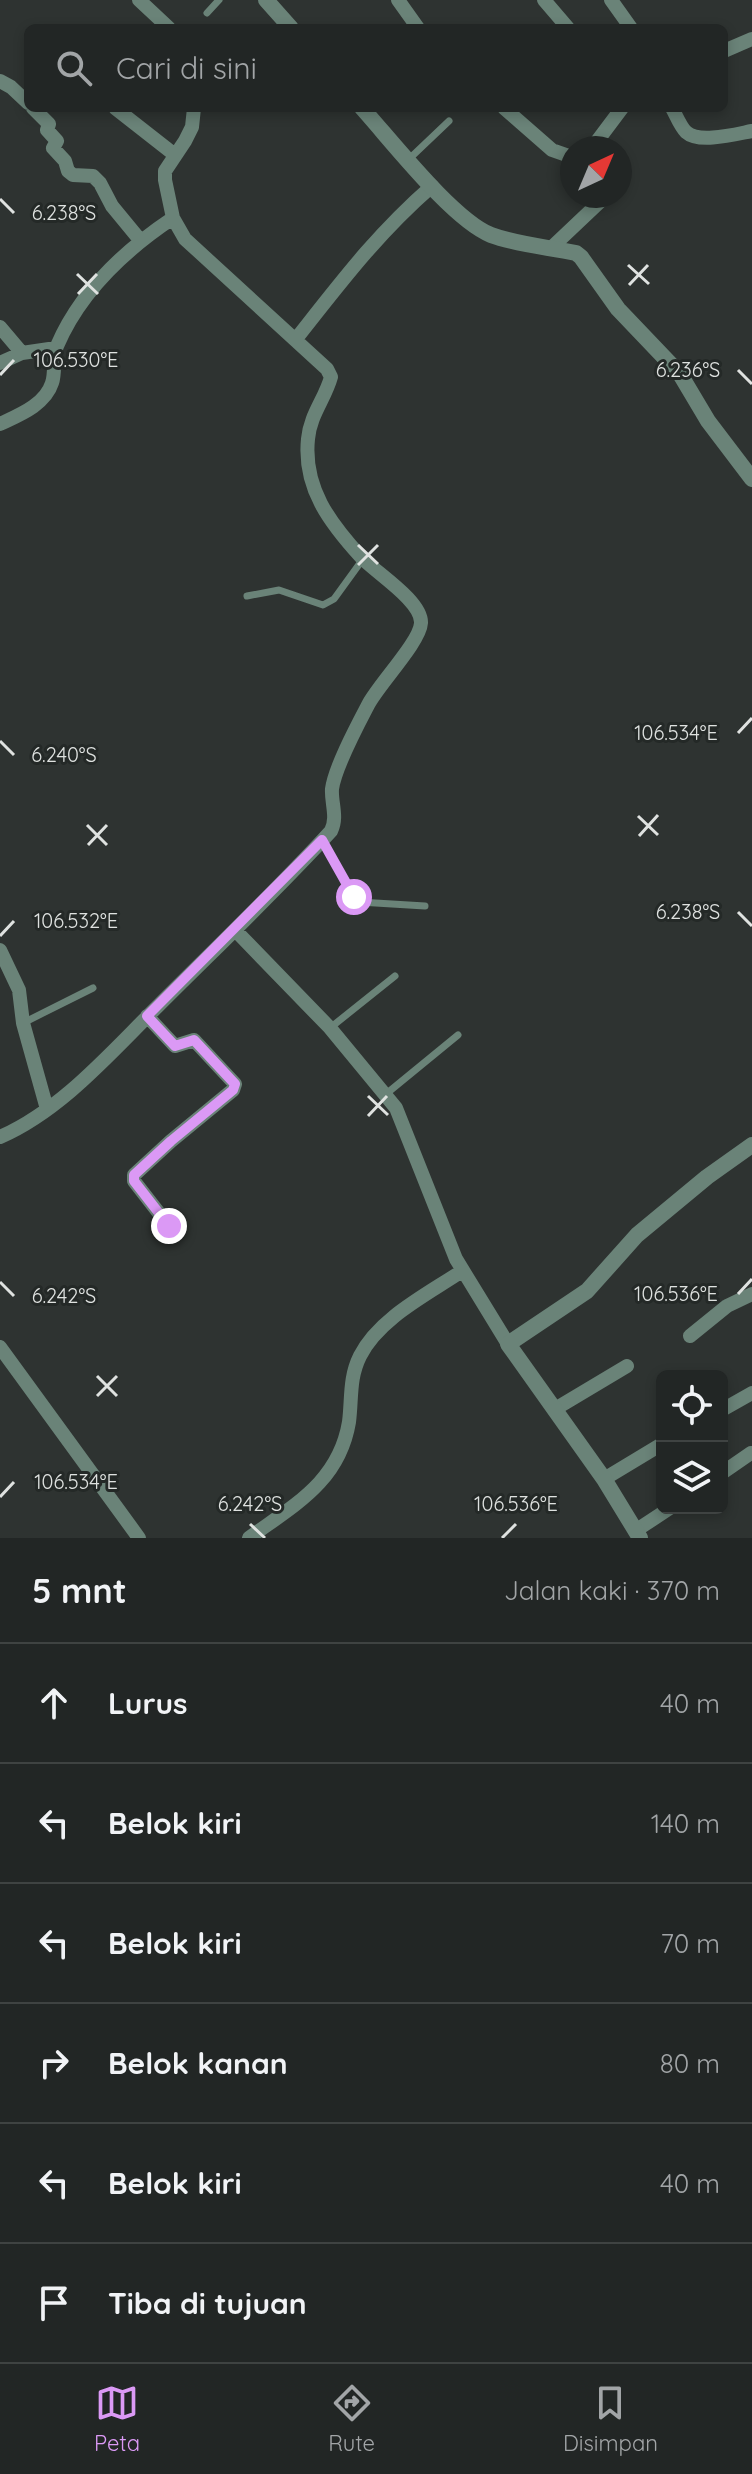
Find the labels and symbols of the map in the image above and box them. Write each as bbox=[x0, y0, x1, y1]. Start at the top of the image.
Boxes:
north arrow bbox=[560, 136, 632, 208]
text: 6.238°S bbox=[32, 200, 96, 225]
text: 106.530°E bbox=[34, 347, 118, 372]
text: 6.236°S bbox=[656, 357, 720, 382]
text: 106.534°E bbox=[634, 720, 718, 745]
text: 6.240°S bbox=[31, 742, 97, 767]
route start bbox=[336, 879, 372, 915]
text: 6.238°S bbox=[656, 899, 720, 924]
text: 106.532°E bbox=[34, 908, 118, 933]
route end bbox=[151, 1208, 187, 1244]
text: 106.536°E bbox=[634, 1281, 718, 1306]
text: 6.242°S bbox=[32, 1283, 96, 1308]
text: 106.534°E bbox=[34, 1469, 118, 1494]
text: 6.242°S bbox=[218, 1491, 282, 1516]
text: 106.536°E bbox=[474, 1491, 558, 1516]

